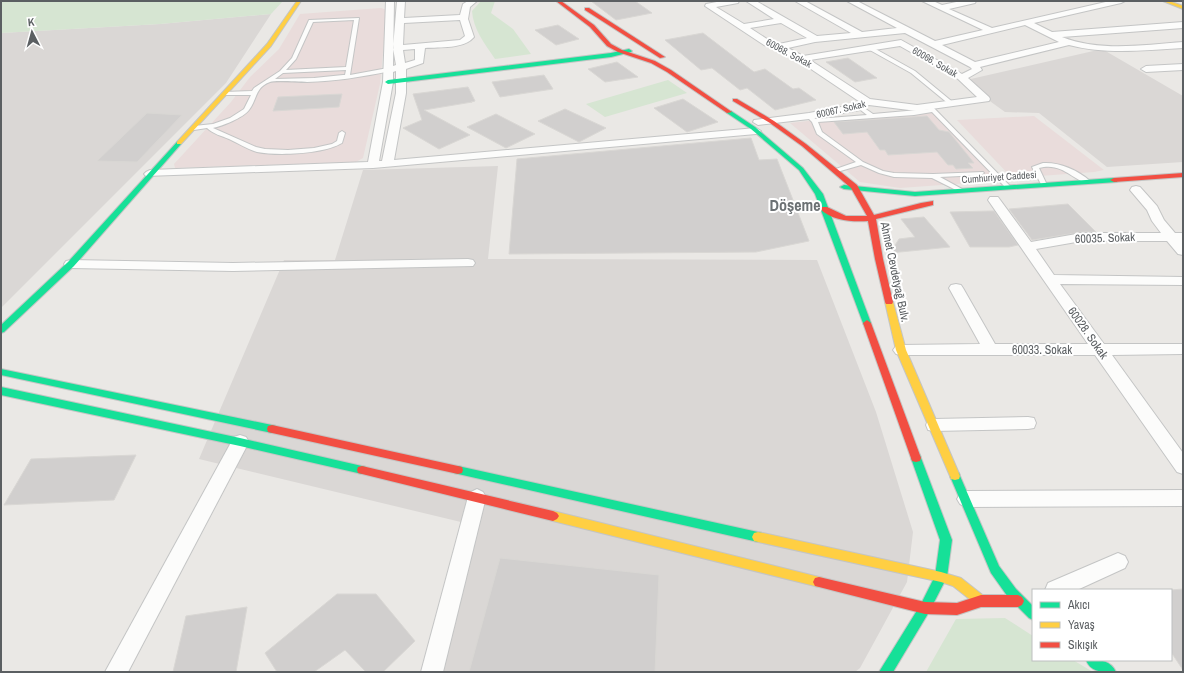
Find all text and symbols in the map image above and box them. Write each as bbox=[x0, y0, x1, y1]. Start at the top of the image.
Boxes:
north arrow bbox=[12, 12, 52, 52]
text: K bbox=[27, 15, 35, 29]
street label: 60068. Sokak bbox=[764, 35, 815, 71]
street label: 60066. Sokak bbox=[910, 44, 961, 81]
street label: 60067. Sokak bbox=[815, 97, 868, 121]
street label: Cumhuriyet Caddesi bbox=[961, 168, 1037, 186]
district label: Döşeme bbox=[769, 194, 821, 216]
street label: Ahmet Cevdetyağ Bulv. bbox=[876, 219, 913, 324]
street label: 60035. Sokak bbox=[1075, 229, 1135, 247]
street label: 60028. Sokak bbox=[1064, 304, 1112, 362]
street label: 60033. Sokak bbox=[1012, 342, 1072, 358]
legend bbox=[1032, 589, 1172, 661]
text: Akıcı bbox=[1067, 597, 1090, 613]
text: Yavaş bbox=[1068, 617, 1095, 633]
text: Sıkışık bbox=[1068, 637, 1098, 653]

